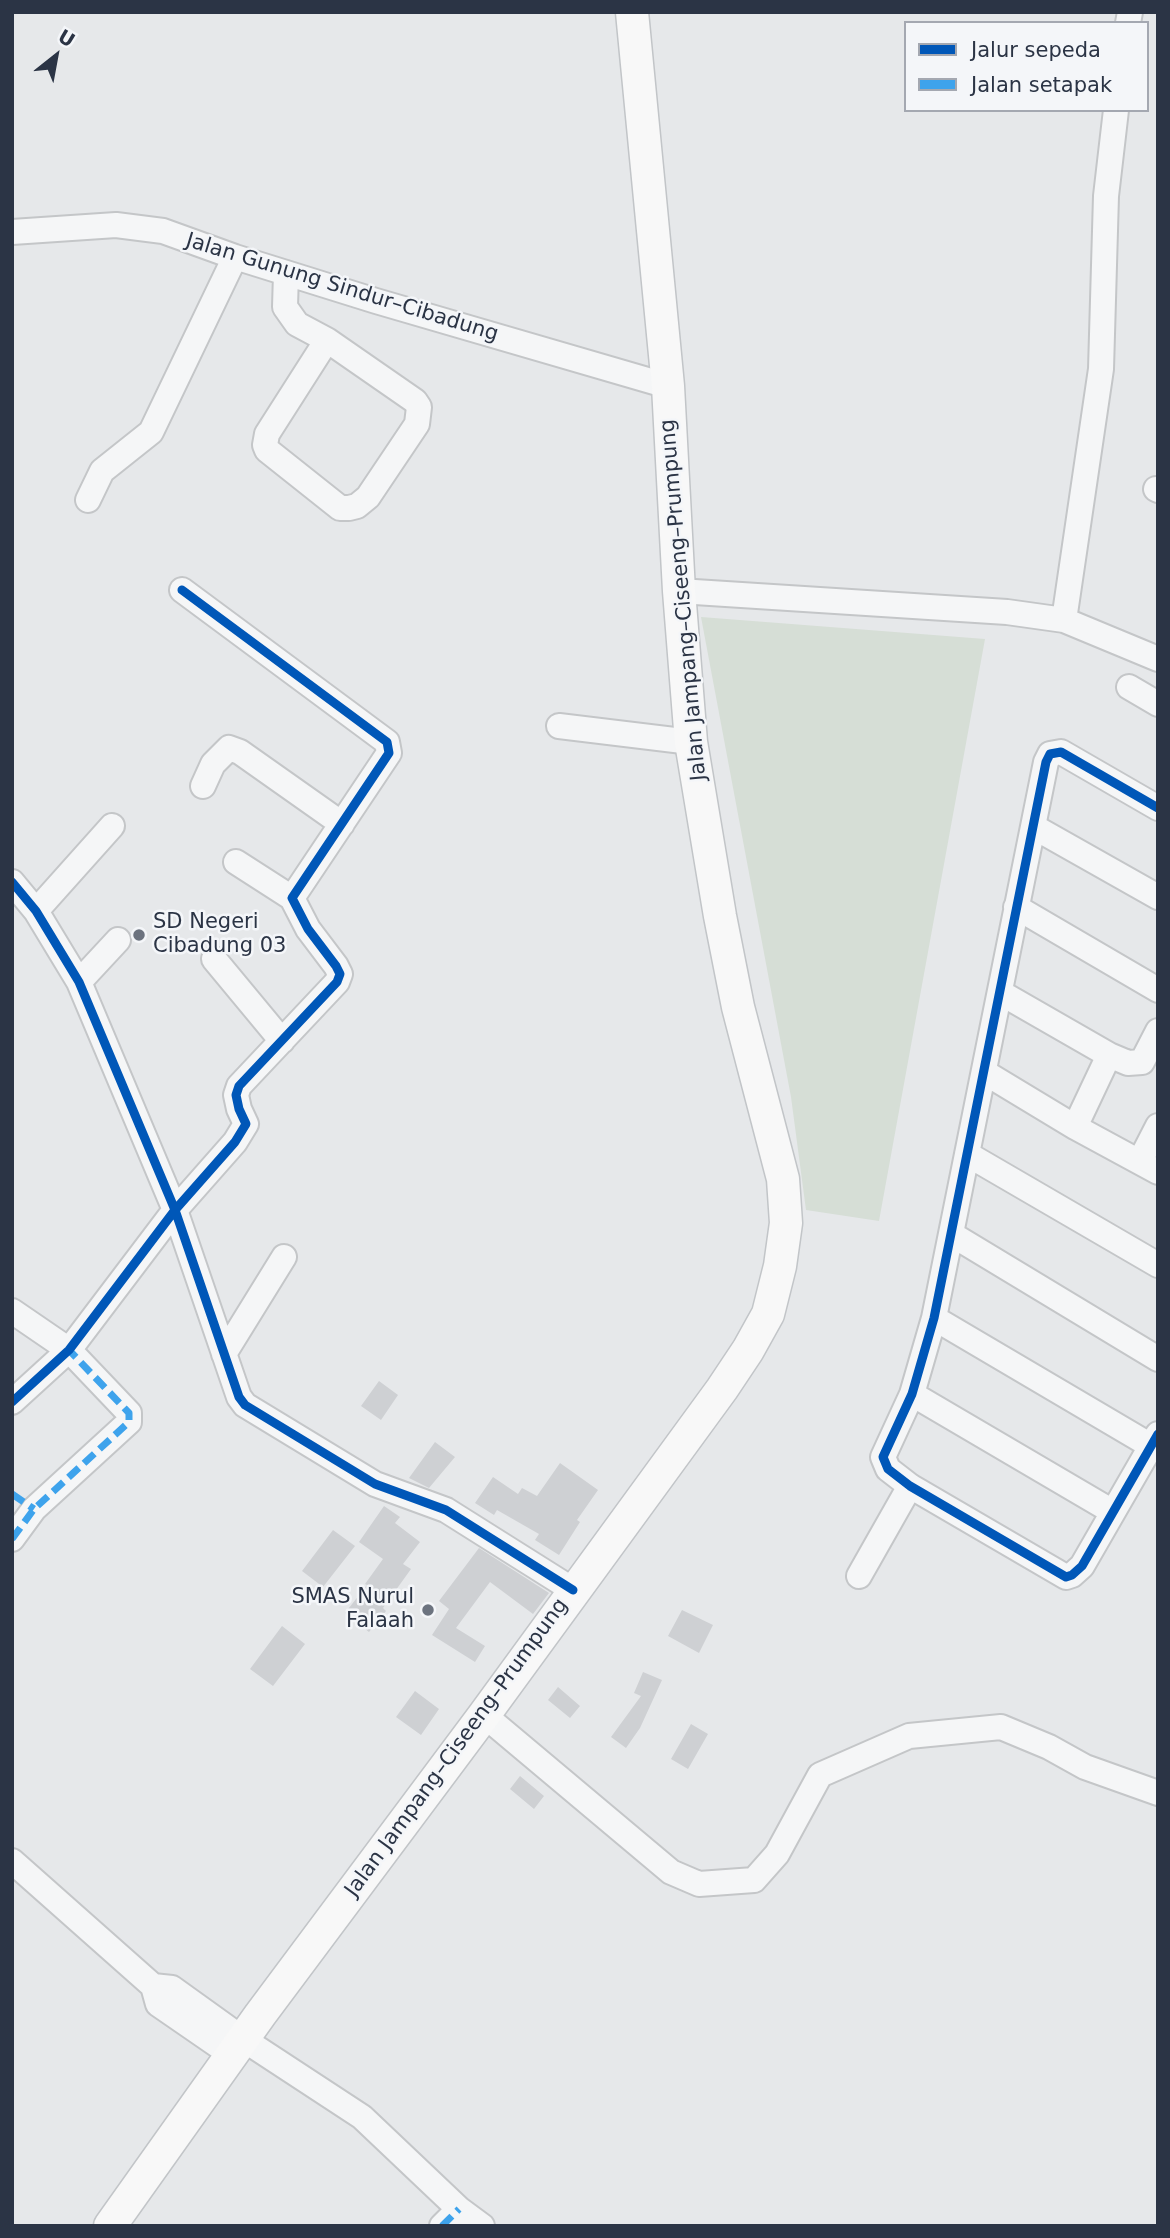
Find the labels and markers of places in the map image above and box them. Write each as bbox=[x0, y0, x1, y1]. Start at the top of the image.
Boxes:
place label: SD Negeri Cibadung 03 bbox=[153, 910, 286, 960]
marker: SD Negeri Cibadung 03 bbox=[131, 927, 147, 943]
place label: SMAS Nurul Falaah bbox=[291, 1585, 414, 1635]
marker: SMAS Nurul Falaah bbox=[420, 1602, 436, 1618]

